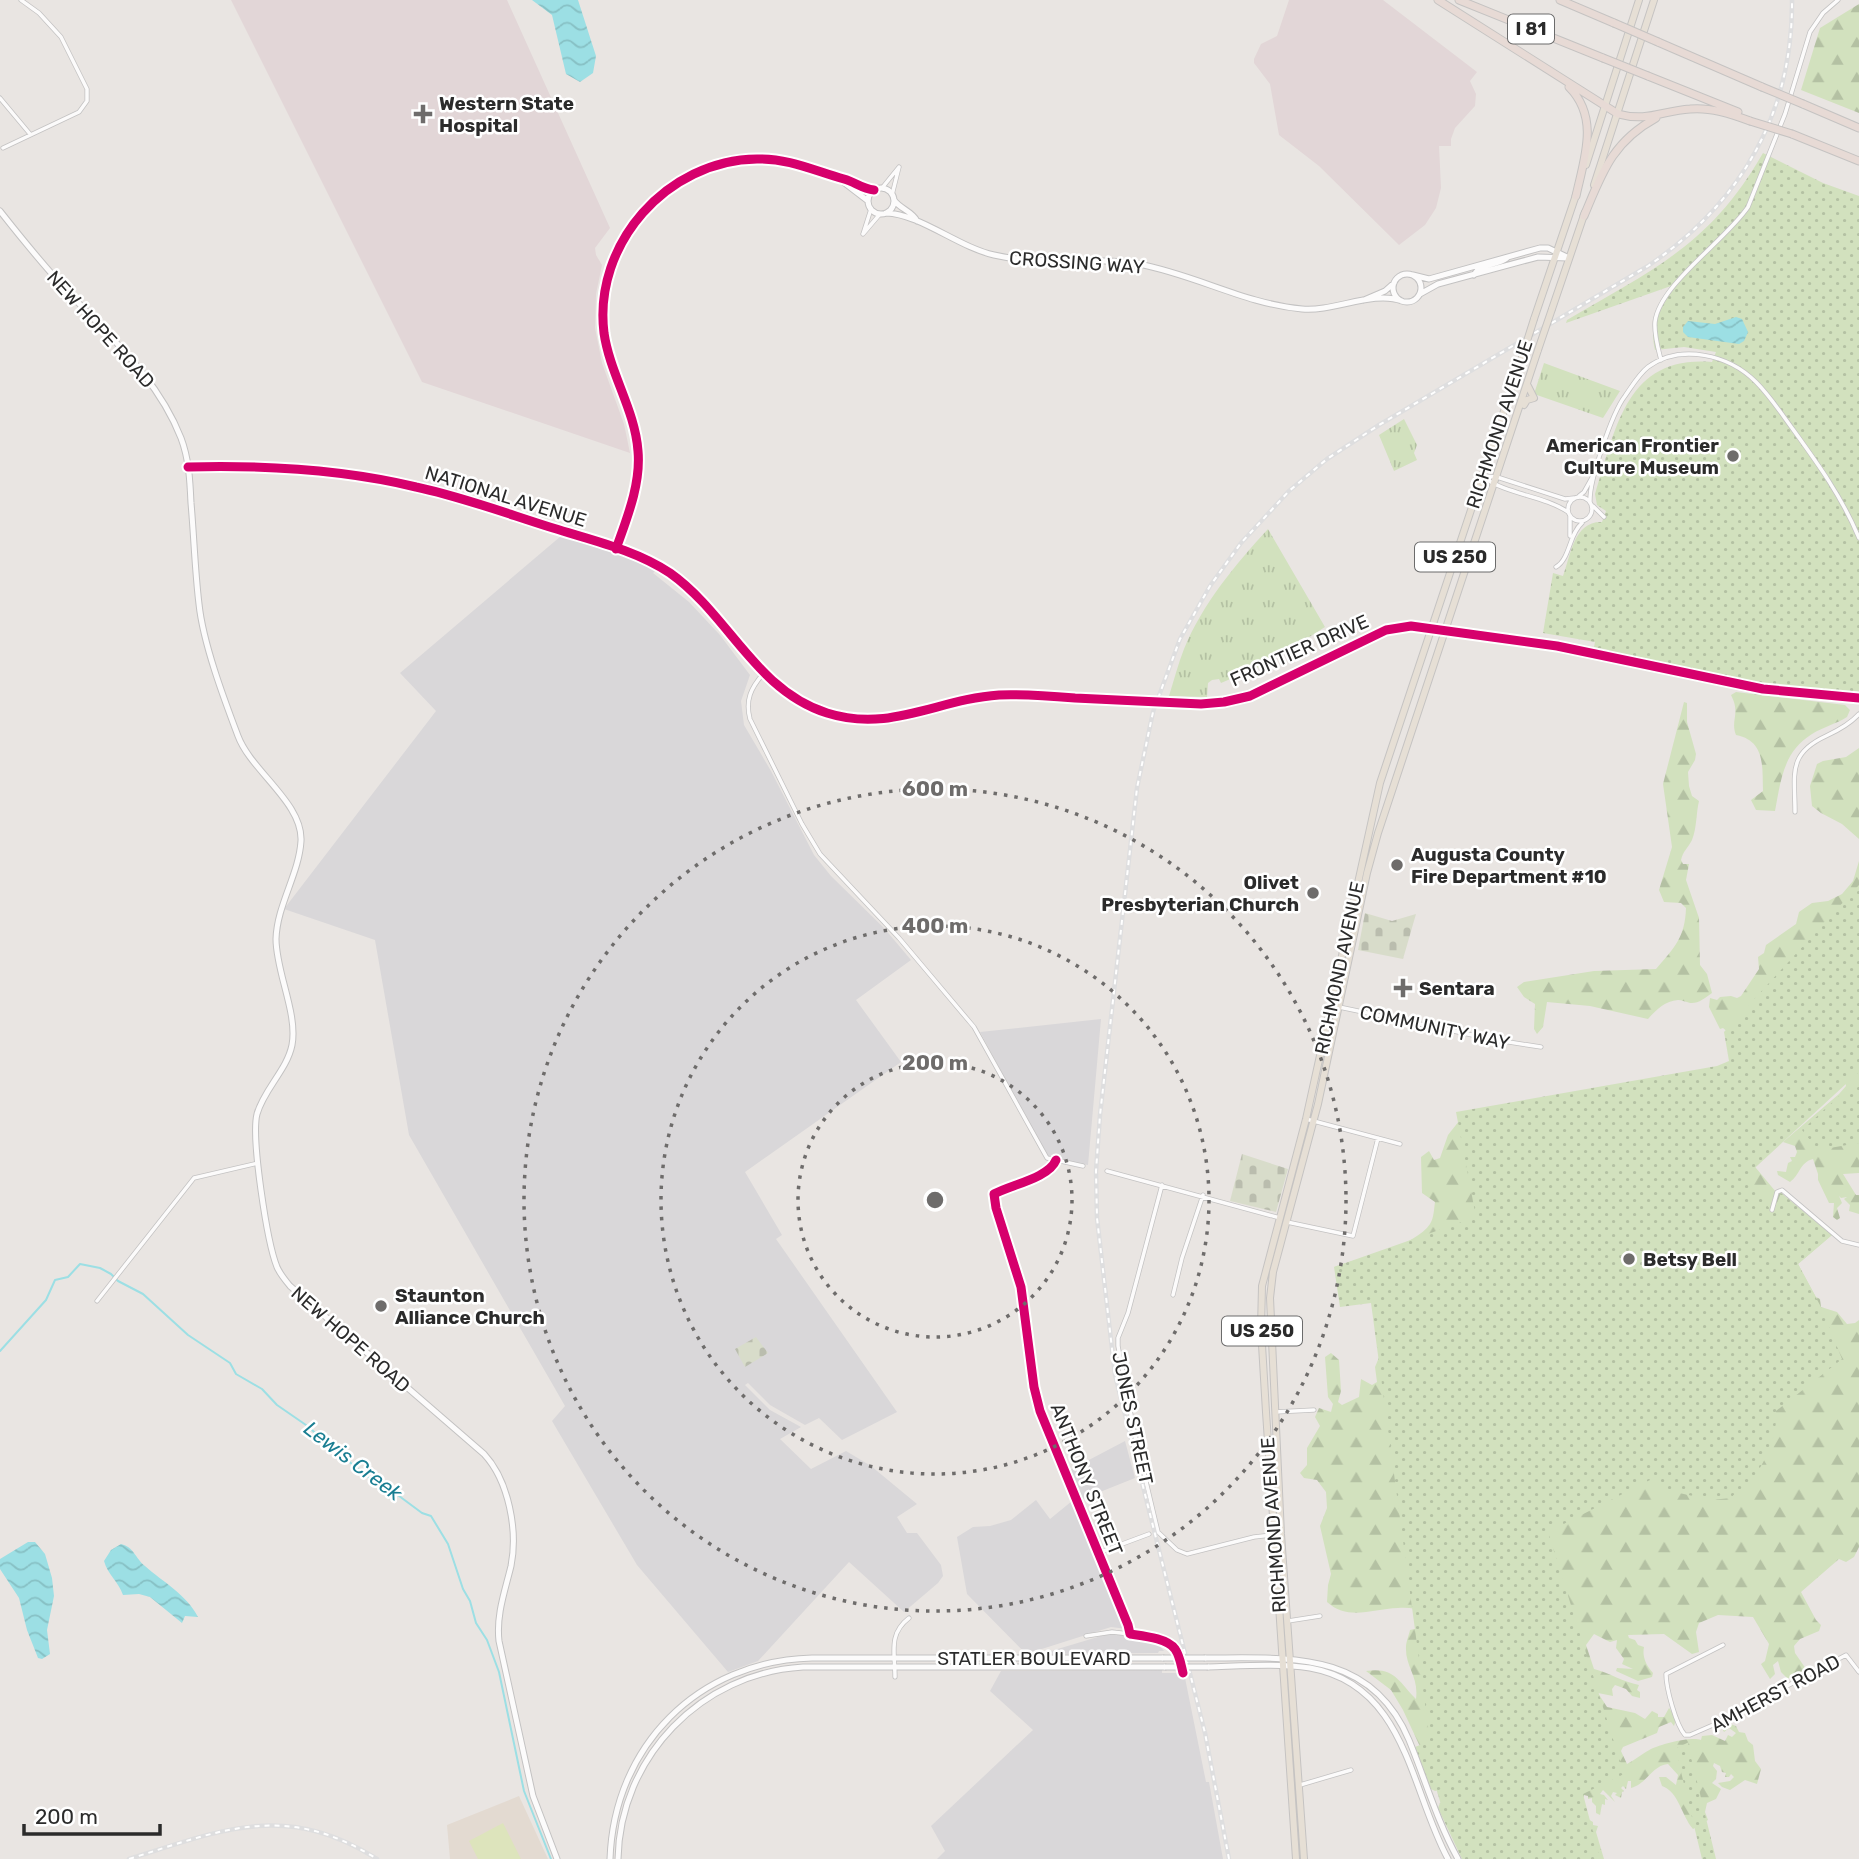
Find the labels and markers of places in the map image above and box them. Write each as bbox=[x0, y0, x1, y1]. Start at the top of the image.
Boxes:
place label: Western State Hospital bbox=[439, 92, 574, 137]
marker: Western State Hospital bbox=[413, 104, 433, 124]
place label: American Frontier Culture Museum bbox=[1546, 434, 1719, 479]
marker: American Frontier Culture Museum bbox=[1725, 448, 1741, 464]
place label: Augusta County Fire Department #10 bbox=[1411, 843, 1607, 888]
marker: Augusta County Fire Department #10 bbox=[1389, 857, 1405, 873]
place label: Olivet Presbyterian Church bbox=[1101, 871, 1299, 916]
marker: Olivet Presbyterian Church bbox=[1305, 885, 1321, 901]
place label: Sentara bbox=[1419, 977, 1495, 1000]
marker: Sentara bbox=[1393, 978, 1413, 998]
centre of rings bbox=[923, 1188, 947, 1212]
place label: Betsy Bell bbox=[1643, 1248, 1737, 1271]
marker: Betsy Bell bbox=[1621, 1251, 1637, 1267]
place label: Staunton Alliance Church bbox=[395, 1284, 545, 1329]
marker: Staunton Alliance Church bbox=[373, 1298, 389, 1314]

